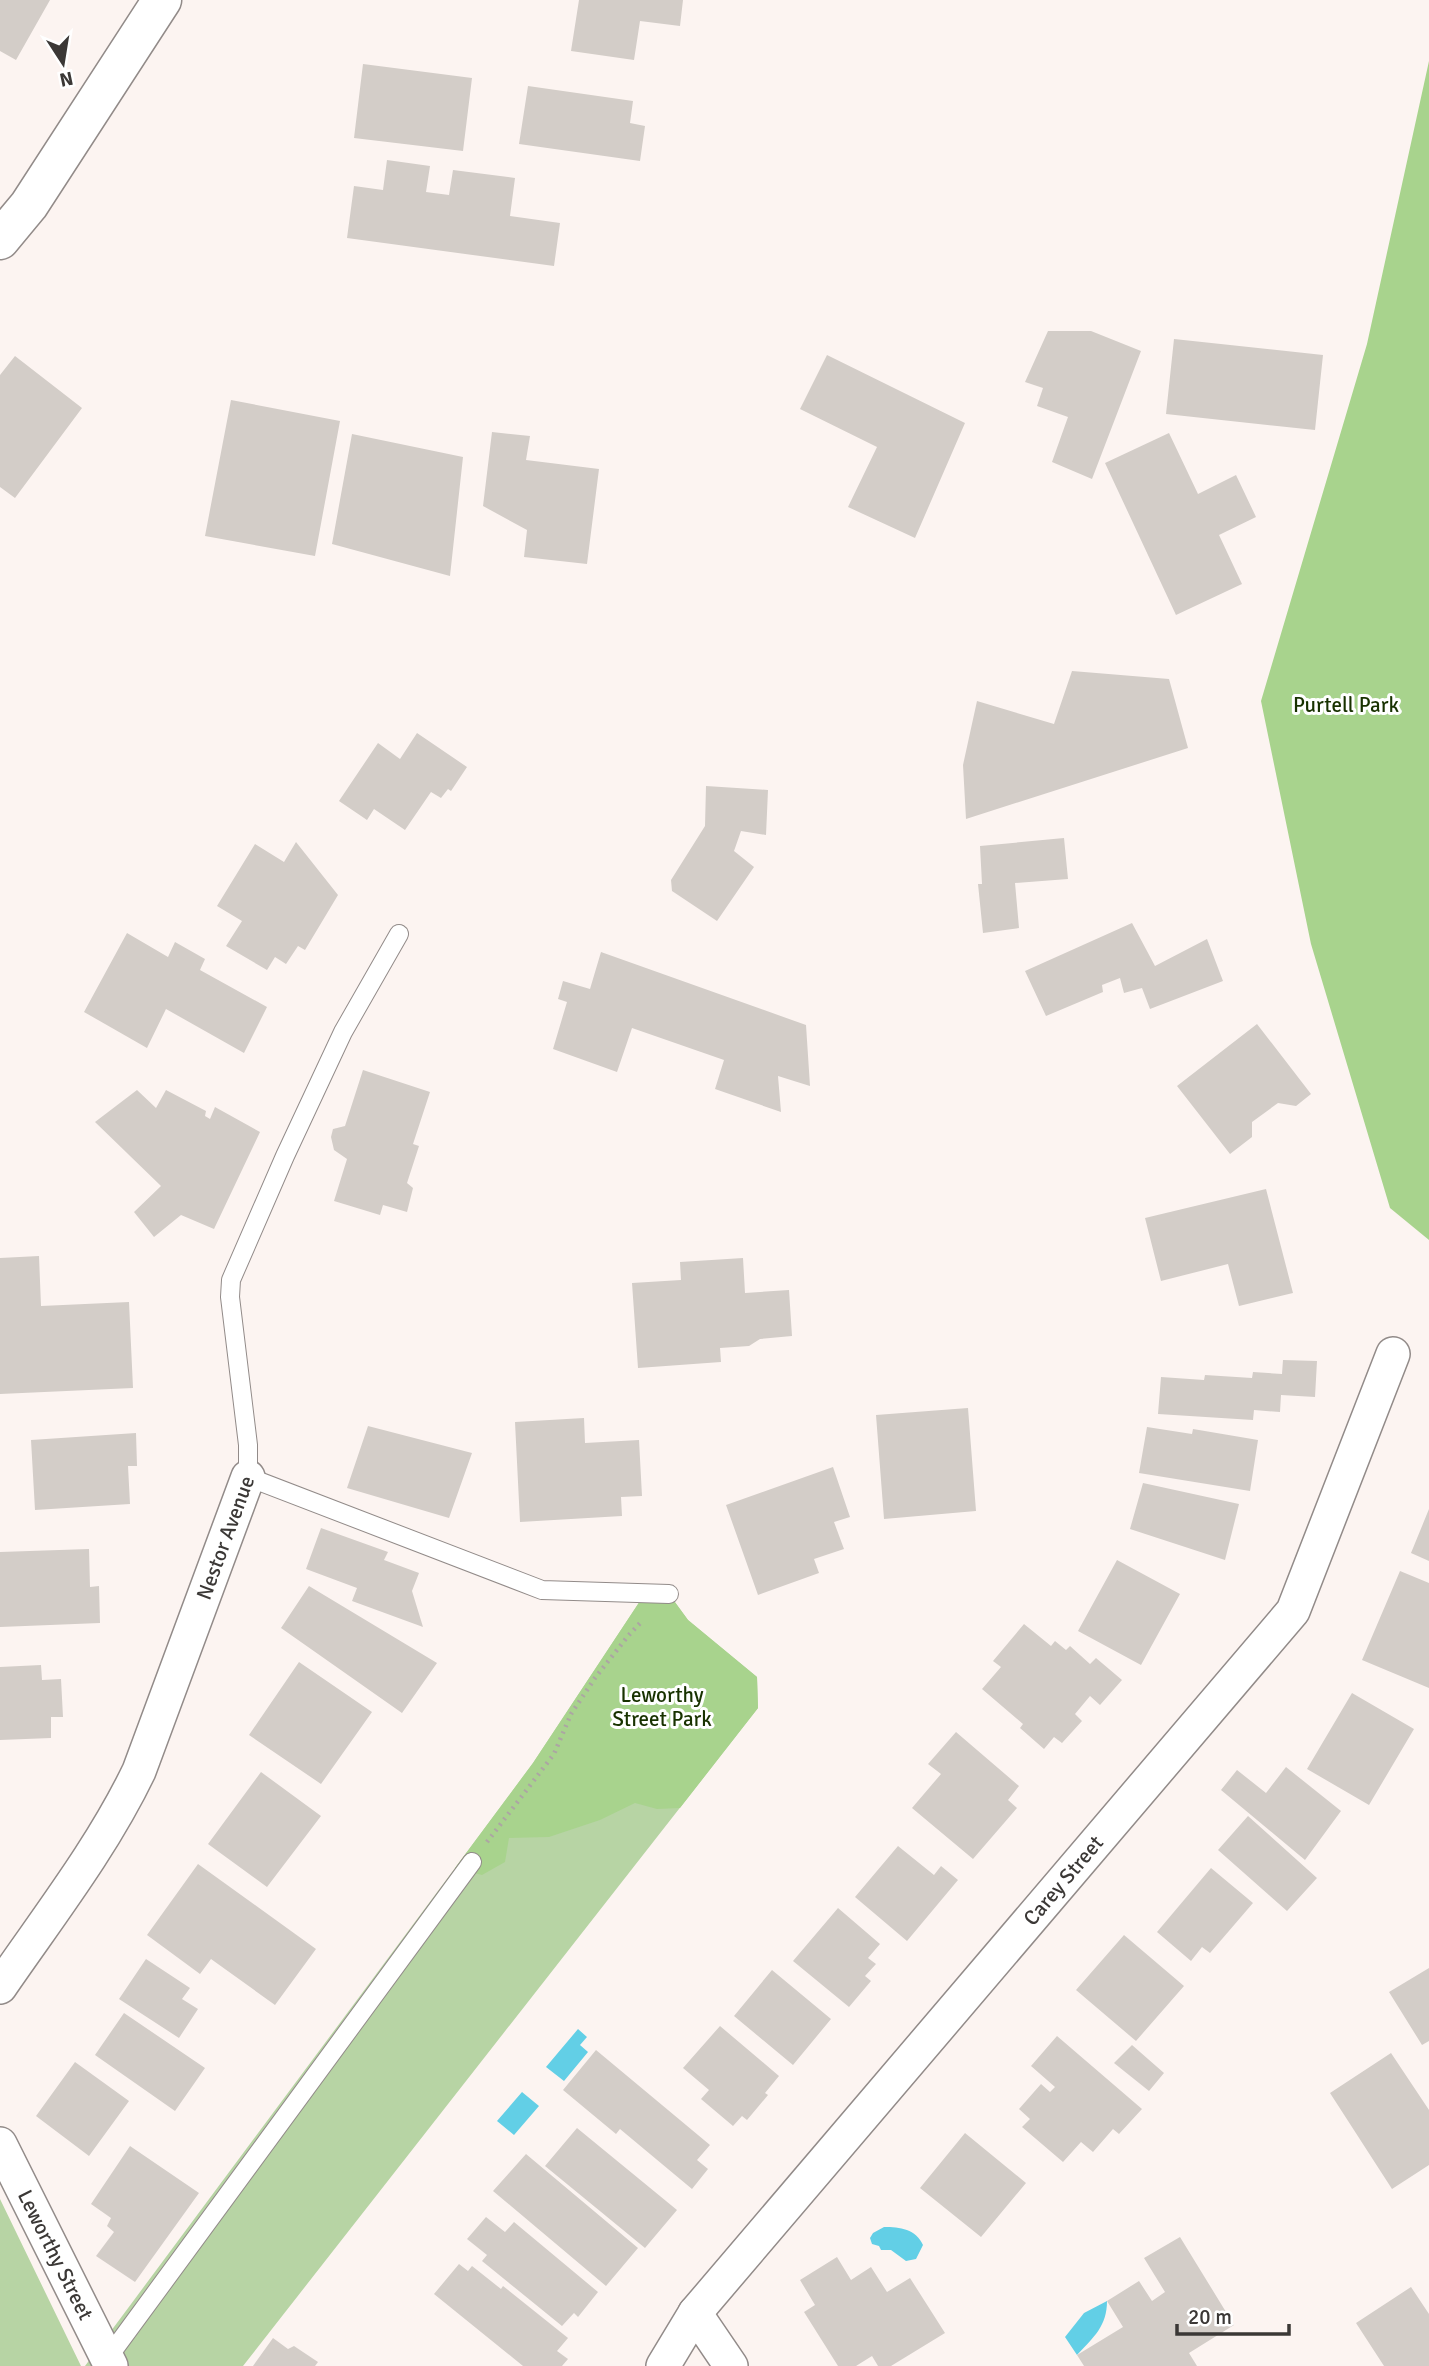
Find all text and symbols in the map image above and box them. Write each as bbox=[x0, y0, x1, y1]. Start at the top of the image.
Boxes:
north arrow bbox=[28, 28, 98, 98]
text: N bbox=[57, 66, 75, 92]
park label: Purtell Park bbox=[1293, 692, 1399, 718]
street label: Nestor Avenue bbox=[191, 1472, 260, 1603]
park label: Leworthy Street Park bbox=[612, 1682, 712, 1732]
street label: Carey Street bbox=[1018, 1830, 1109, 1931]
street label: Leworthy Street bbox=[12, 2185, 99, 2324]
scale bar bbox=[1177, 2292, 1289, 2336]
text: 20 m bbox=[1188, 2304, 1232, 2330]

